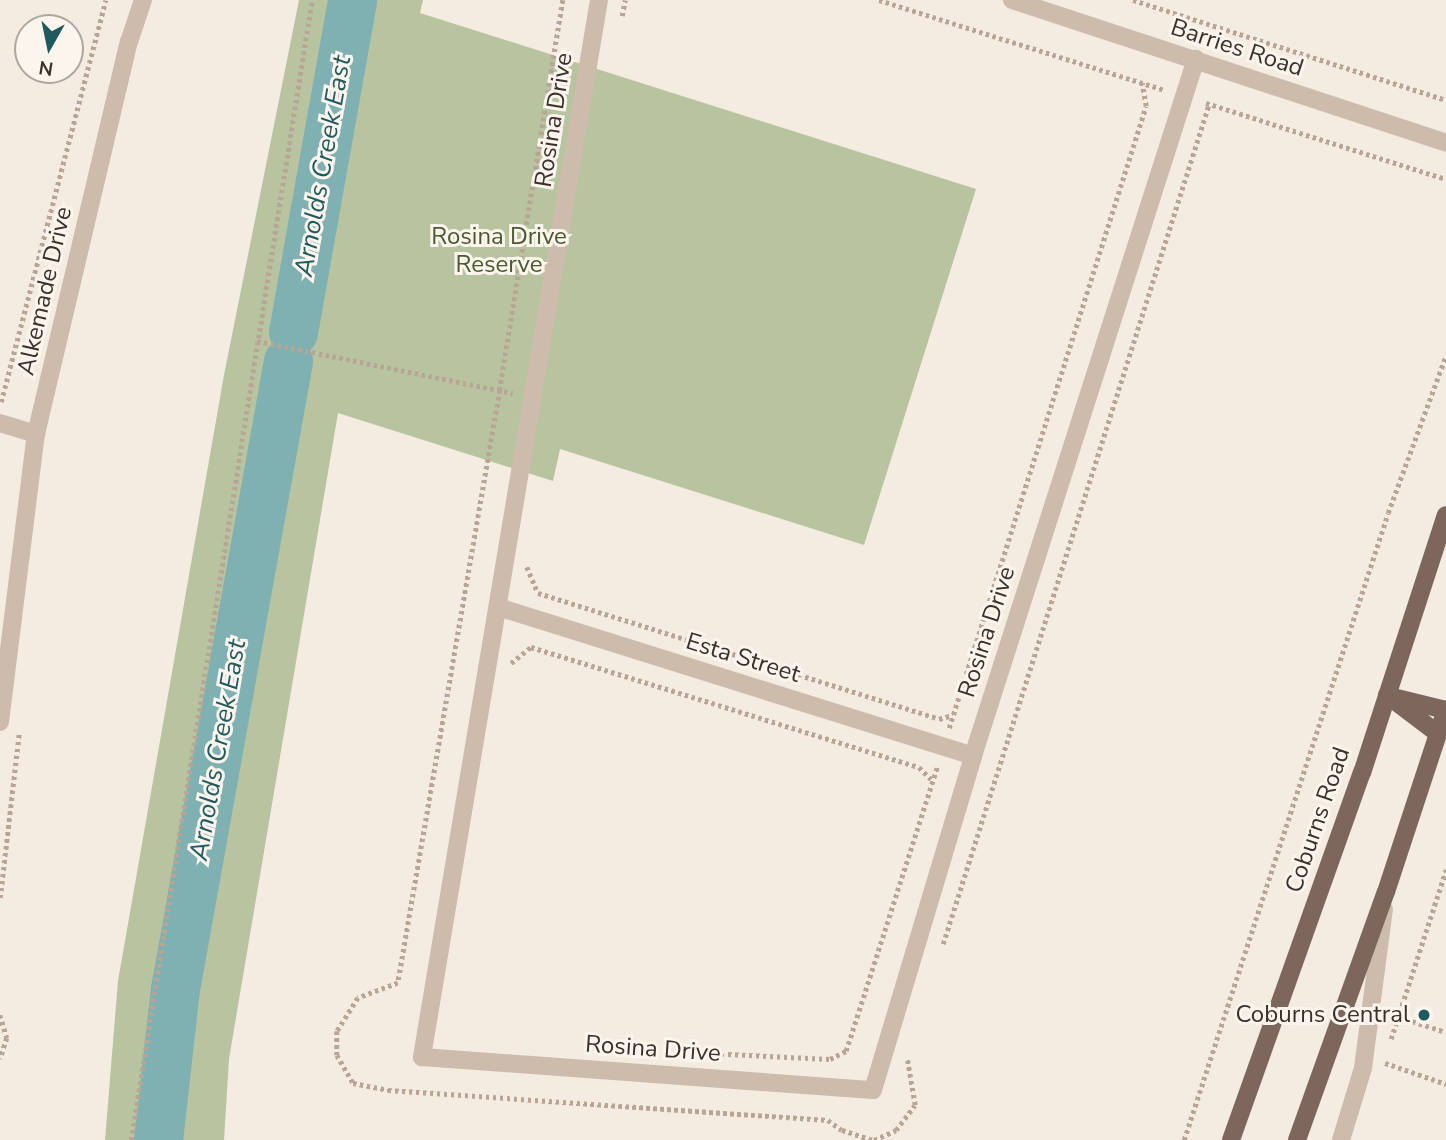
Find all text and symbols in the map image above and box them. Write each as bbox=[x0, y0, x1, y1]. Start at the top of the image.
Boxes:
street label: Barries Road bbox=[1167, 13, 1307, 83]
north arrow bbox=[14, 14, 84, 84]
street label: Rosina Drive bbox=[529, 51, 579, 189]
water label: Arnolds Creek East bbox=[288, 53, 358, 279]
text: N bbox=[37, 54, 55, 82]
street label: Alkemade Drive bbox=[12, 204, 78, 378]
park label: Rosina Drive Reserve bbox=[431, 223, 567, 279]
street label: Rosina Drive bbox=[952, 563, 1022, 701]
street label: Esta Street bbox=[682, 627, 804, 689]
water label: Arnolds Creek East bbox=[183, 637, 253, 863]
street label: Coburns Road bbox=[1280, 744, 1356, 896]
place label: Coburns Central bbox=[1236, 1001, 1410, 1029]
marker: Coburns Central bbox=[1416, 1007, 1432, 1023]
street label: Rosina Drive bbox=[584, 1030, 722, 1068]

